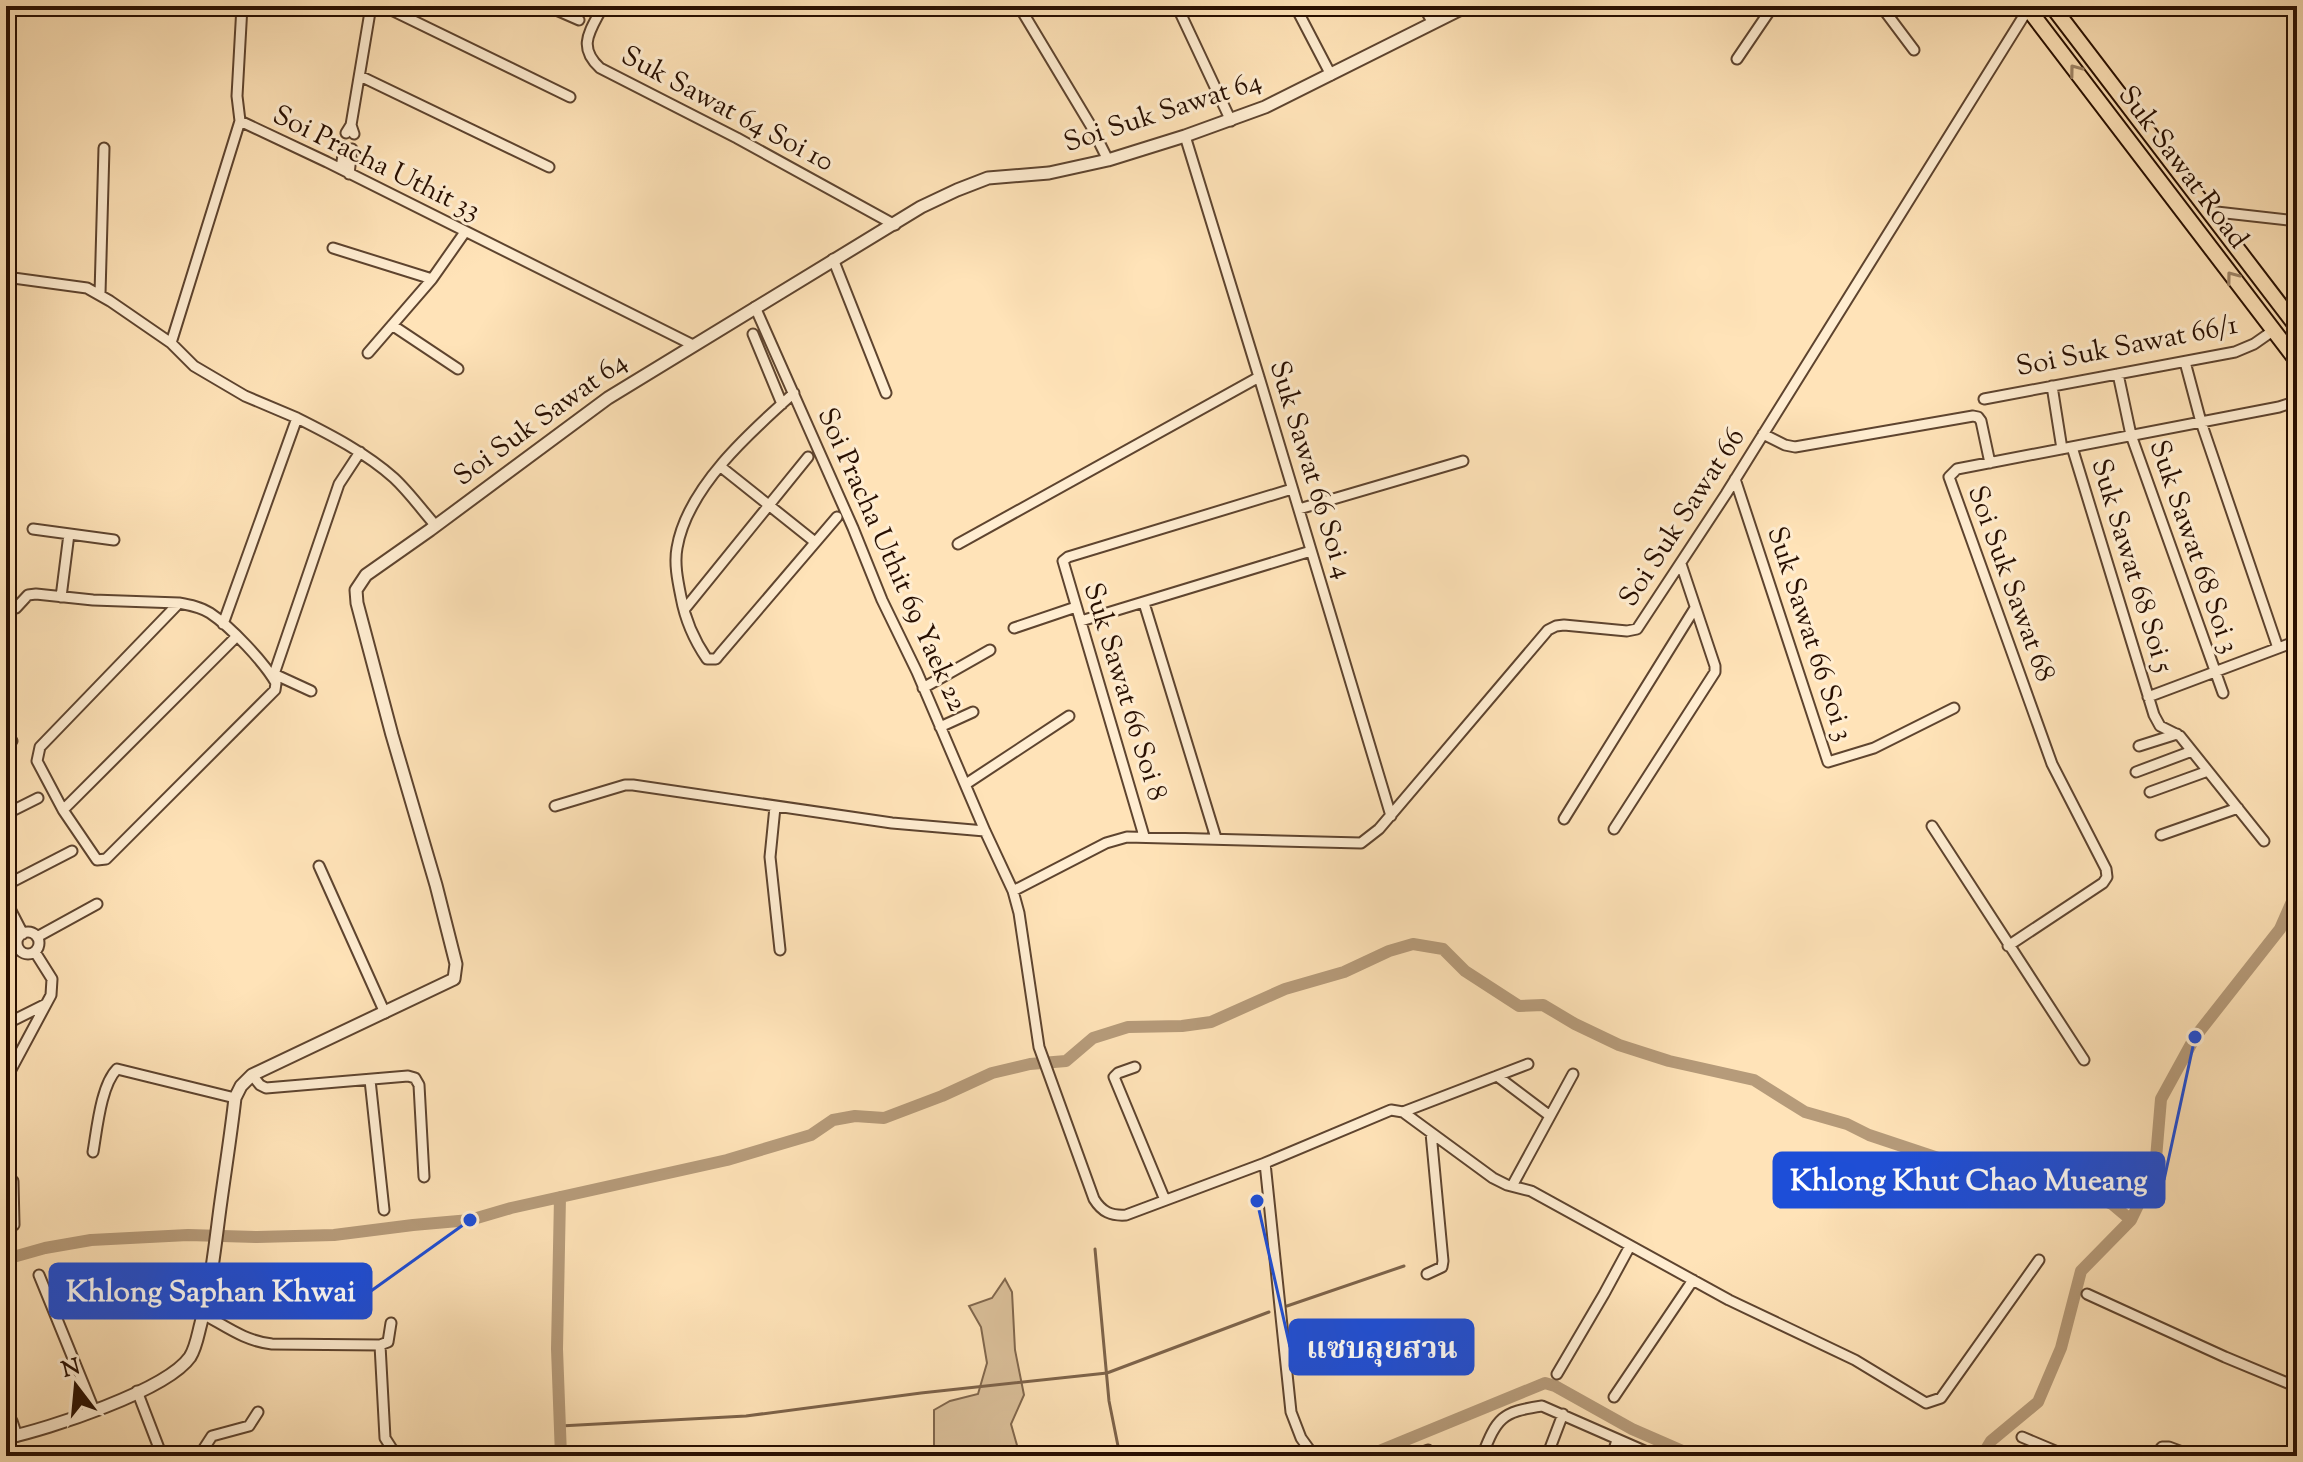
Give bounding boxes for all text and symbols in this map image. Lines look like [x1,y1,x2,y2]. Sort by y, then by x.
street label: Suk Sawat 64 Soi 10 [614,37,840,183]
street label: Soi Suk Sawat 64 [1059,62,1267,164]
one-way arrow [2070,64,2084,79]
street label: Suk Sawat Road [2107,78,2257,258]
street label: Soi Pracha Uthit 33 [265,96,487,232]
one-way arrow [2228,271,2242,285]
street label: Soi Suk Sawat 66/1 [2013,306,2241,388]
street label: Soi Suk Sawat 64 [446,343,636,497]
street label: Suk Sawat 66 Soi 4 [1258,356,1362,584]
street label: Soi Pracha Uthit 69 Yaek 22 [806,402,976,718]
street label: Soi Suk Sawat 66 [1610,421,1756,615]
street label: Suk Sawat 68 Soi 3 [2138,435,2248,659]
street label: Suk Sawat 68 Soi 5 [2079,454,2183,678]
street label: Soi Suk Sawat 68 [1956,480,2064,688]
street label: Suk Sawat 66 Soi 3 [1755,522,1863,746]
street label: Suk Sawat 66 Soi 8 [1072,578,1176,806]
callout: Khlong Khut Chao Mueang [1774,1153,2164,1207]
text: Khlong Khut Chao Mueang [1790,1161,2148,1204]
callout: Khlong Saphan Khwai [50,1264,371,1318]
text: Khlong Saphan Khwai [66,1272,356,1315]
callout: แซบลุยสวน [1290,1320,1473,1374]
text: แซบลุยสวน [1306,1329,1458,1372]
north arrow [36,1346,116,1426]
text: N [58,1352,85,1387]

